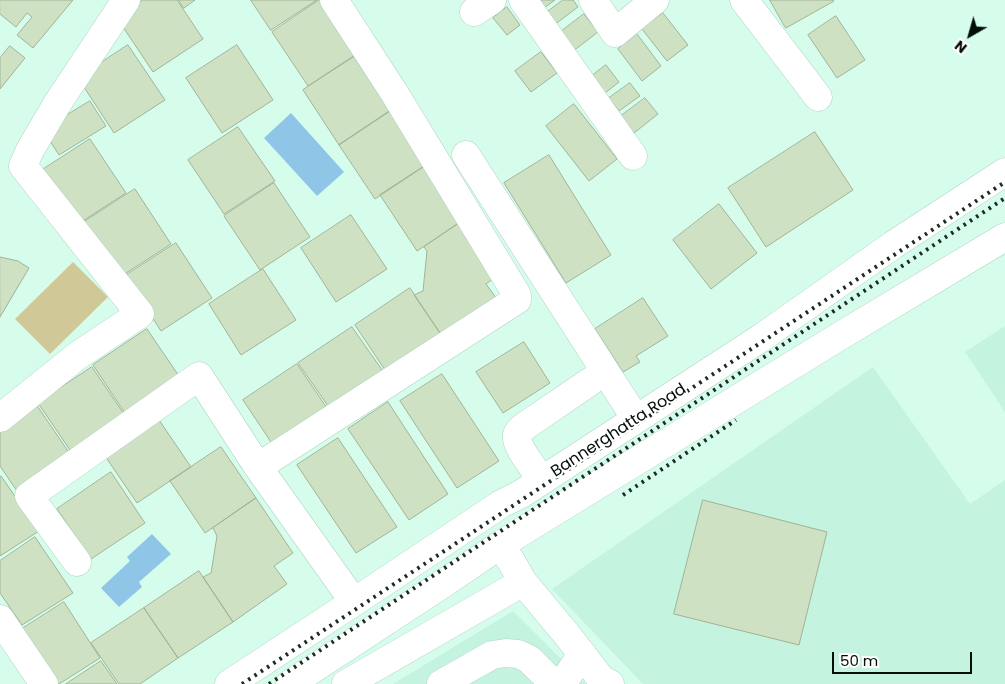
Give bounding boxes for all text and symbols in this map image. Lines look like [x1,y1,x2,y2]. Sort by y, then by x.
north arrow [945,10,995,60]
text: N [950,36,971,58]
street label: Bannerghatta Road [548,380,690,482]
scale bar [835,642,975,674]
text: 50 m [840,650,878,671]

